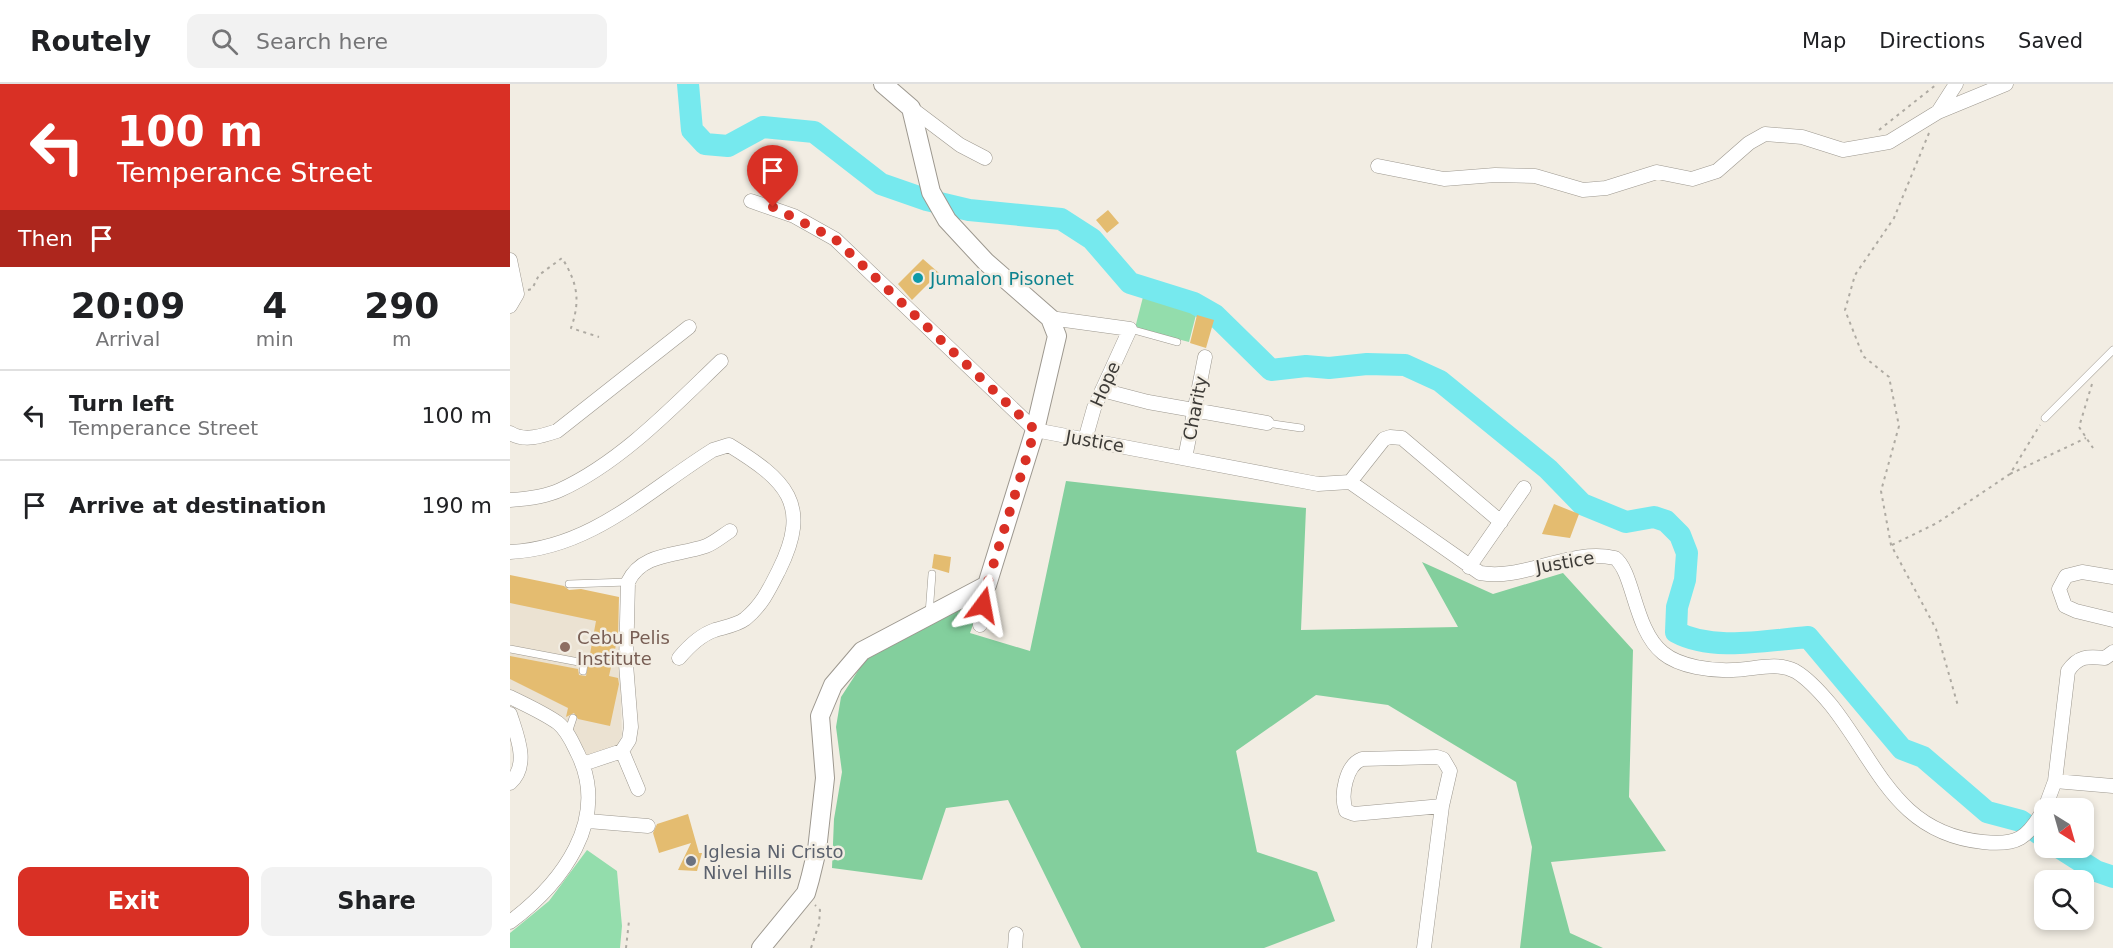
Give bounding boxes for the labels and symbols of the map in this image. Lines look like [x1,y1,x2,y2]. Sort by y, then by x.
pin [747,145,798,207]
place label: Jumalon Pisonet [929,268,1074,289]
marker: Jumalon Pisonet [911,271,925,285]
street label: Hope [1086,358,1124,410]
street label: Charity [1178,374,1212,442]
street label: Justice [1063,425,1126,456]
street label: Justice [1533,547,1596,578]
position arrow [951,573,1015,637]
place label: Cebu Pelis Institute [577,627,670,669]
marker: Cebu Pelis Institute [558,640,572,654]
north arrow [2034,798,2094,858]
place label: Iglesia Ni Cristo Nivel Hills [703,841,844,883]
marker: Iglesia Ni Cristo Nivel Hills [684,854,698,868]

